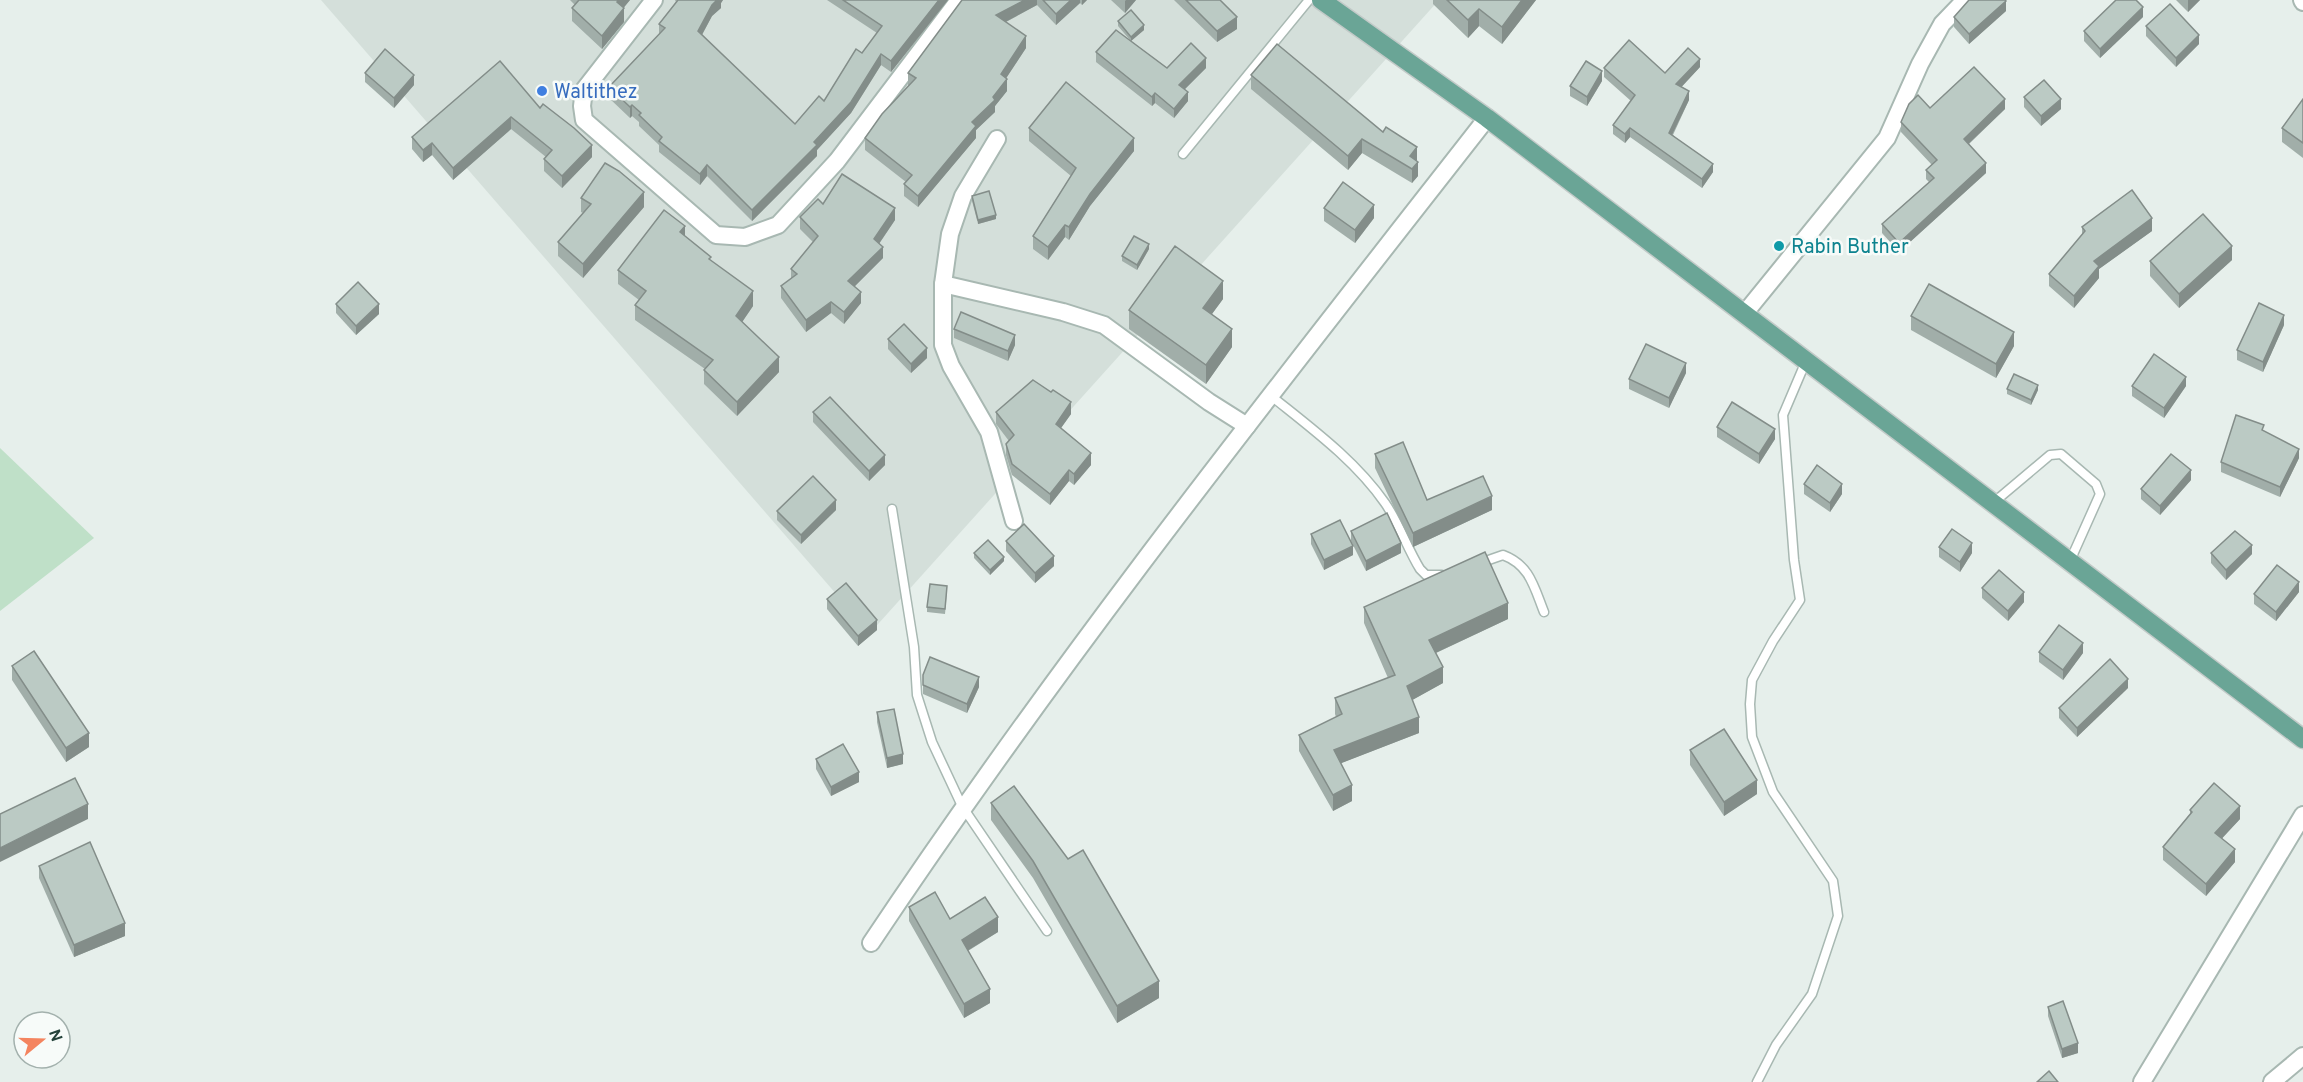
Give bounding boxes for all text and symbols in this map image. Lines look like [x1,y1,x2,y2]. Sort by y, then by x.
place label: Waltithez [554,80,638,106]
marker: Waltithez [535,84,549,98]
place label: Rabin Buther [1791,235,1909,261]
marker: Rabin Buther [1772,239,1786,253]
north arrow [12,1010,72,1070]
text: N [43,1027,66,1044]

